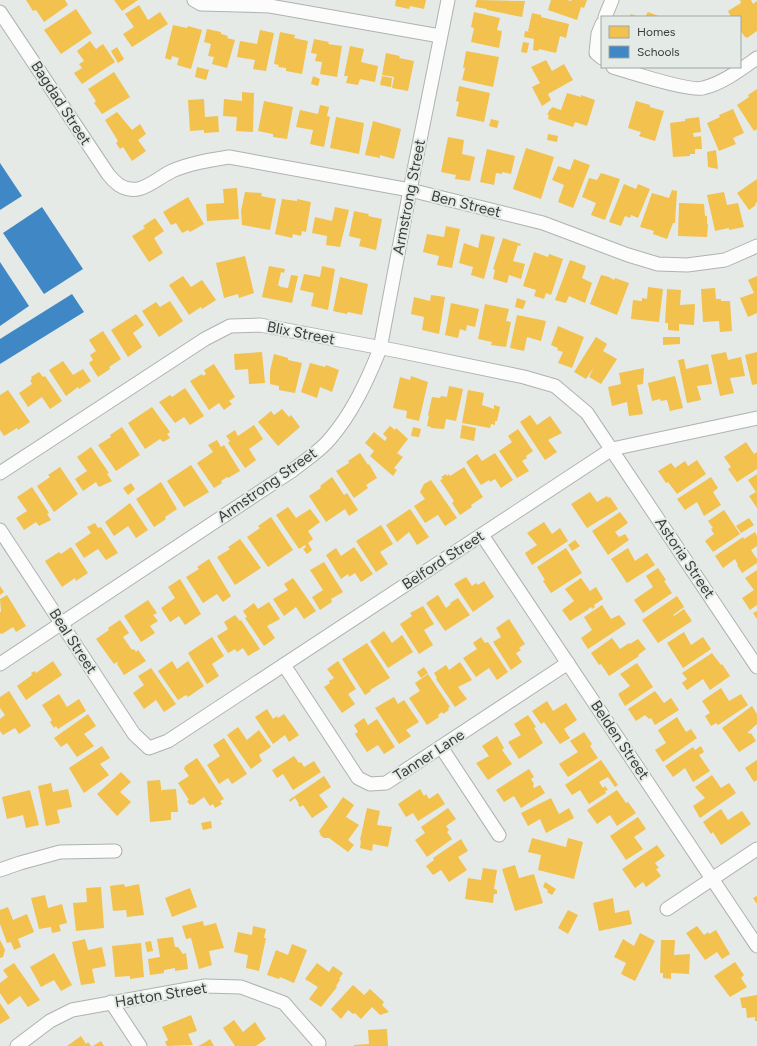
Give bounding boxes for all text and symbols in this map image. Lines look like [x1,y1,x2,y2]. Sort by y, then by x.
legend [601,16,741,68]
text: Homes [637,25,676,39]
text: Schools [637,45,680,59]
street label: Bagdad Street [27,58,95,149]
street label: Armstrong Street [389,137,429,256]
street label: Ben Street [429,187,503,221]
street label: Blix Street [266,318,337,348]
street label: Armstrong Street [214,444,320,526]
street label: Astoria Street [651,514,719,602]
street label: Belford Street [399,527,488,593]
street label: Beal Street [45,605,101,677]
street label: Belden Street [587,697,653,783]
street label: Tanner Lane [390,725,468,785]
street label: Hatton Street [114,979,209,1011]

